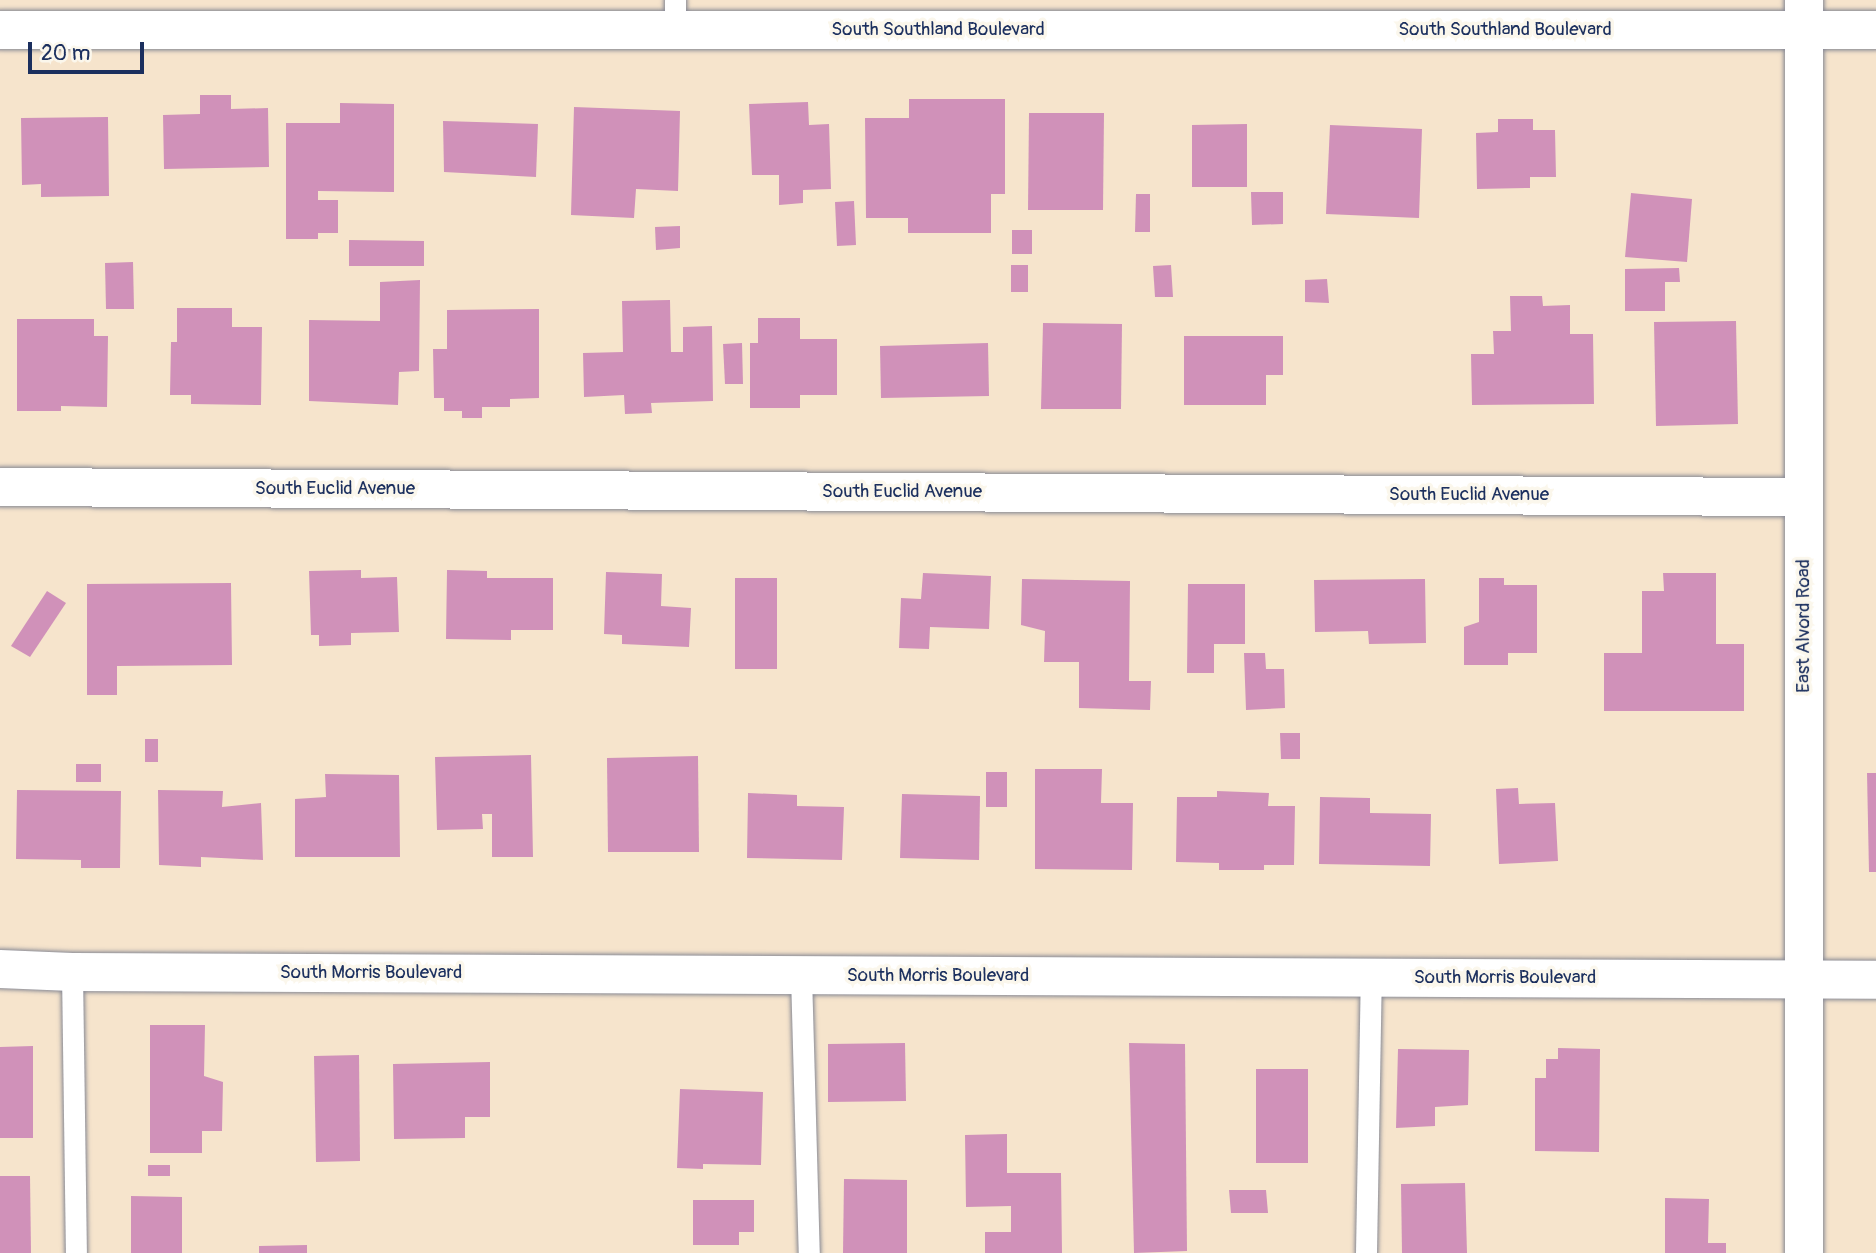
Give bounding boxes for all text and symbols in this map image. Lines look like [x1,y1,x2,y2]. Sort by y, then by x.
street label: South Southland Boulevard [831,19,1045,41]
street label: South Southland Boulevard [1398,19,1612,41]
scale bar [32,28,147,72]
text: 20 m [41,40,90,67]
street label: South Euclid Avenue [255,478,415,500]
street label: South Euclid Avenue [822,481,982,503]
street label: South Euclid Avenue [1389,484,1549,506]
street label: East Alvord Road [1793,559,1815,693]
street label: South Morris Boulevard [280,962,462,984]
street label: South Morris Boulevard [847,965,1029,987]
street label: South Morris Boulevard [1414,967,1596,989]

